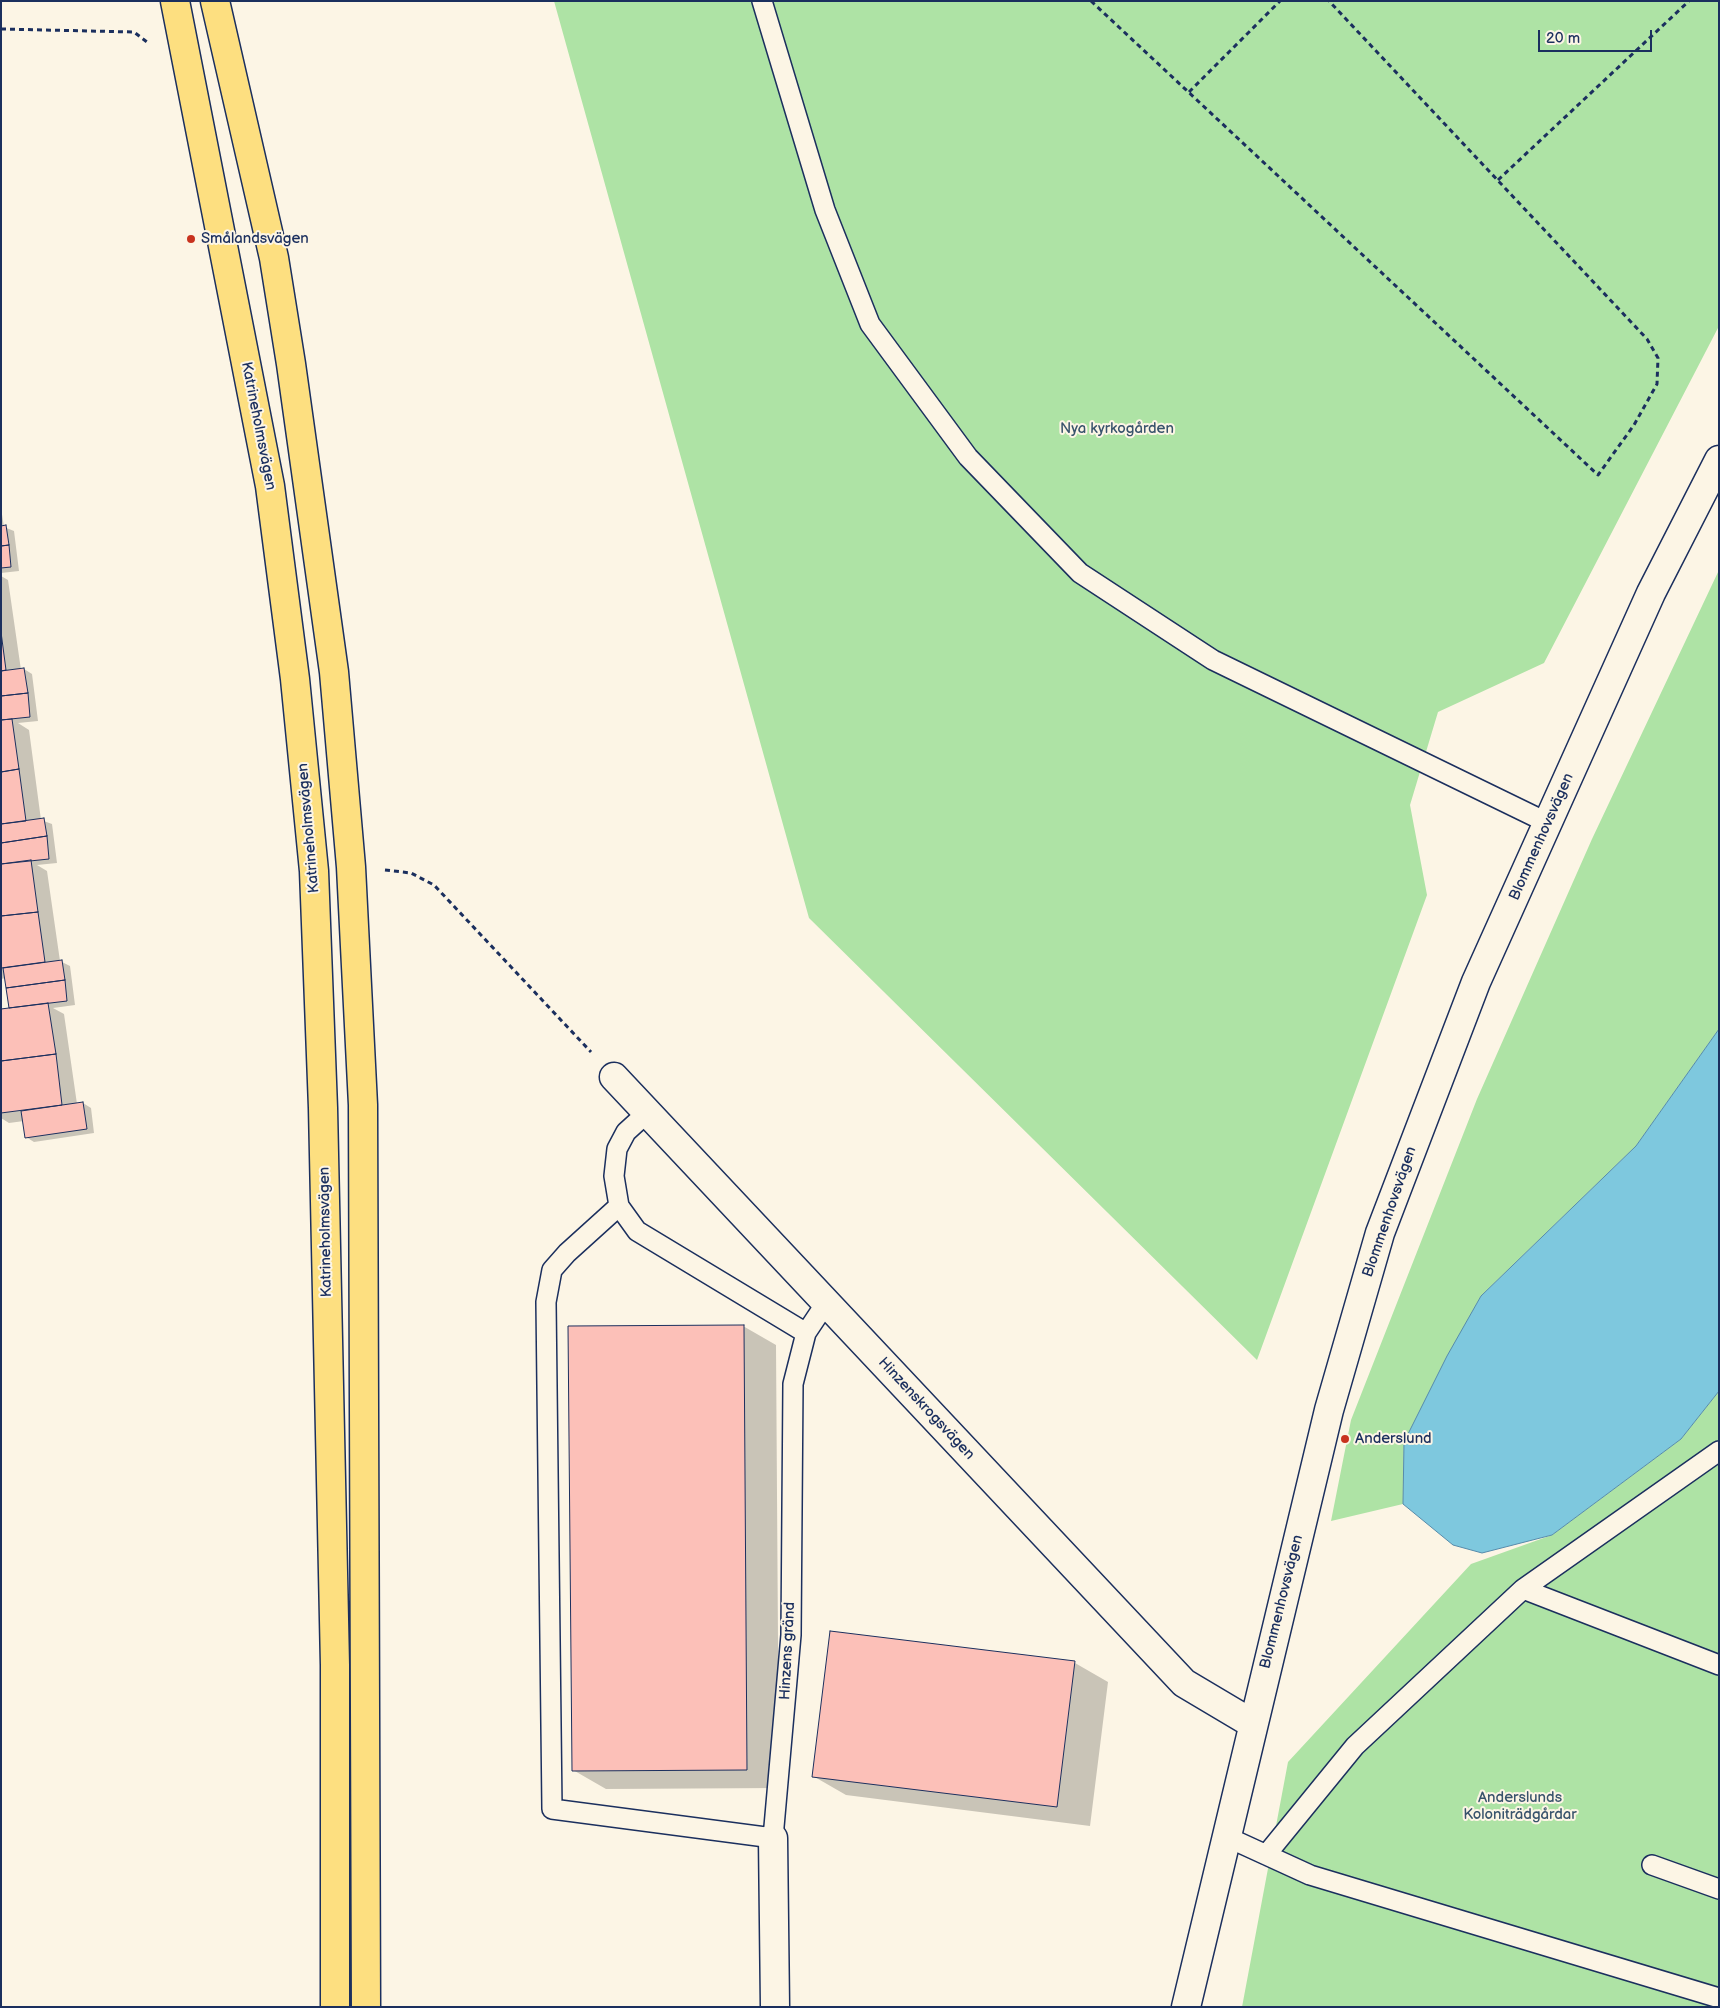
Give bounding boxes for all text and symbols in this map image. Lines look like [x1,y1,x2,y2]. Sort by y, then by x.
scale bar [1540,20,1654,52]
text: 20 m [1546,29,1580,48]
place label: Smålandsvägen [201,230,309,248]
marker: Smålandsvägen [185,233,197,245]
street label: Katrineholmsvägen [237,360,279,492]
park label: Nya kyrkogården [1060,420,1174,438]
street label: Katrineholmsvägen [294,762,324,894]
street label: Blommenhovsvägen [1506,771,1578,903]
street label: Blommenhovsvägen [1359,1144,1421,1280]
street label: Katrineholmsvägen [316,1167,336,1297]
street label: Hinzenskrogsvägen [874,1354,978,1464]
place label: Anderslund [1355,1430,1432,1448]
marker: Anderslund [1339,1433,1351,1445]
street label: Blommenhovsvägen [1257,1533,1307,1671]
street label: Hinzens gränd [776,1602,800,1700]
park label: Anderslunds Koloniträdgårdar [1463,1789,1577,1824]

